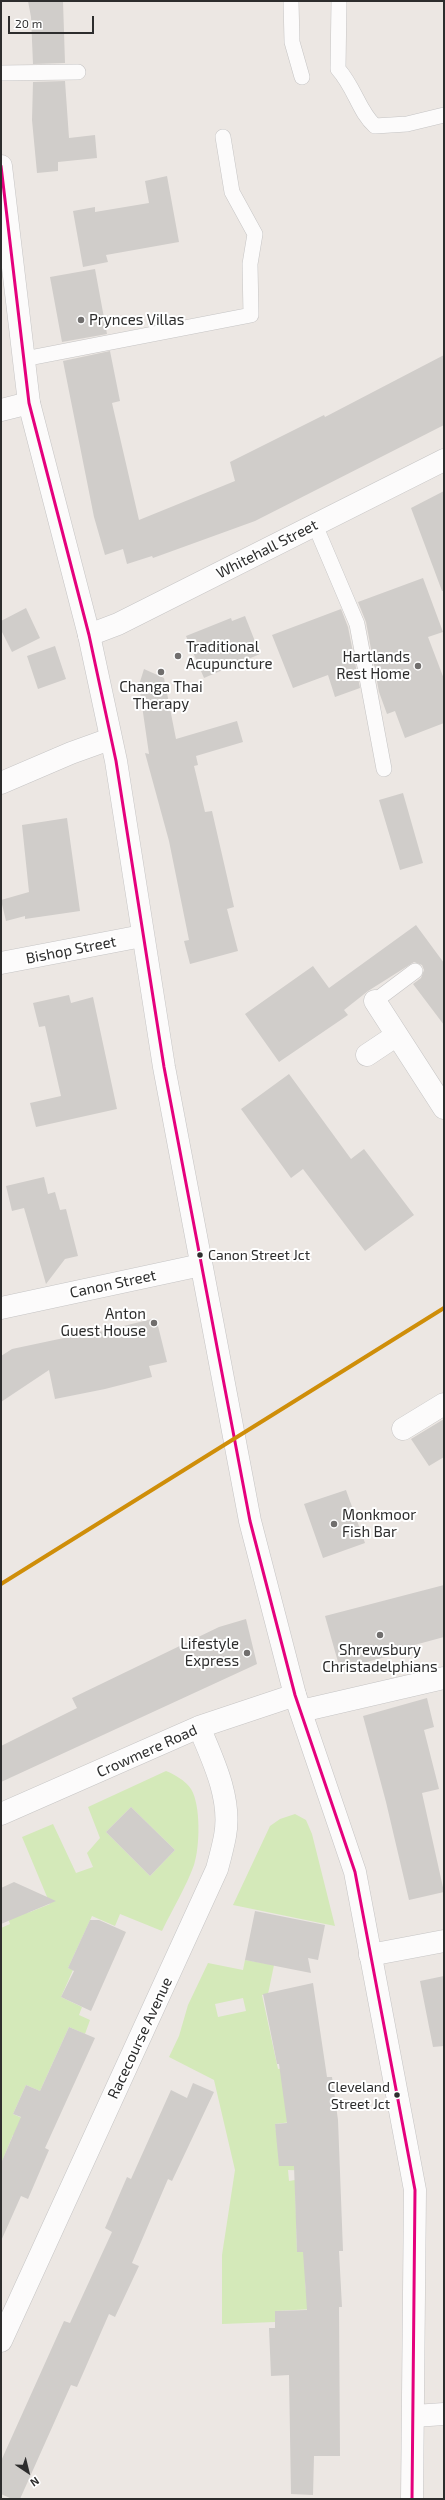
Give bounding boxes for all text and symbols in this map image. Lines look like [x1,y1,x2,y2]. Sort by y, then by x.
scale bar [10,8,96,34]
text: 20 m [15,16,42,30]
place label: Prynces Villas [89,311,184,329]
marker: Prynces Villas [76,315,86,325]
street label: Whitehall Street [213,516,321,582]
place label: Traditional Acupuncture [186,638,273,673]
place label: Hartlands Rest Home [336,648,410,683]
marker: Traditional Acupuncture [173,651,183,661]
marker: Hartlands Rest Home [413,661,423,671]
marker: Changa Thai Therapy [156,667,166,677]
place label: Changa Thai Therapy [119,678,203,713]
street label: Bishop Street [24,932,118,968]
place label: Canon Street Jct [208,1247,310,1263]
marker: Canon Street Jct [195,1250,205,1260]
street label: Canon Street [68,1266,158,1302]
place label: Anton Guest House [61,1305,146,1340]
marker: Anton Guest House [149,1318,159,1328]
place label: Monkmoor Fish Bar [342,1506,416,1541]
marker: Monkmoor Fish Bar [329,1519,339,1529]
marker: Shrewsbury Christadelphians [375,1630,385,1640]
place label: Lifestyle Express [180,1635,239,1670]
place label: Shrewsbury Christadelphians [322,1641,438,1676]
marker: Lifestyle Express [242,1648,252,1658]
street label: Crowmere Road [94,1721,200,1781]
street label: Racecourse Avenue [104,1974,176,2102]
place label: Cleveland Street Jct [328,2079,390,2112]
marker: Cleveland Street Jct [392,2090,402,2100]
north arrow [8,2452,48,2492]
text: N [28,2475,42,2490]

